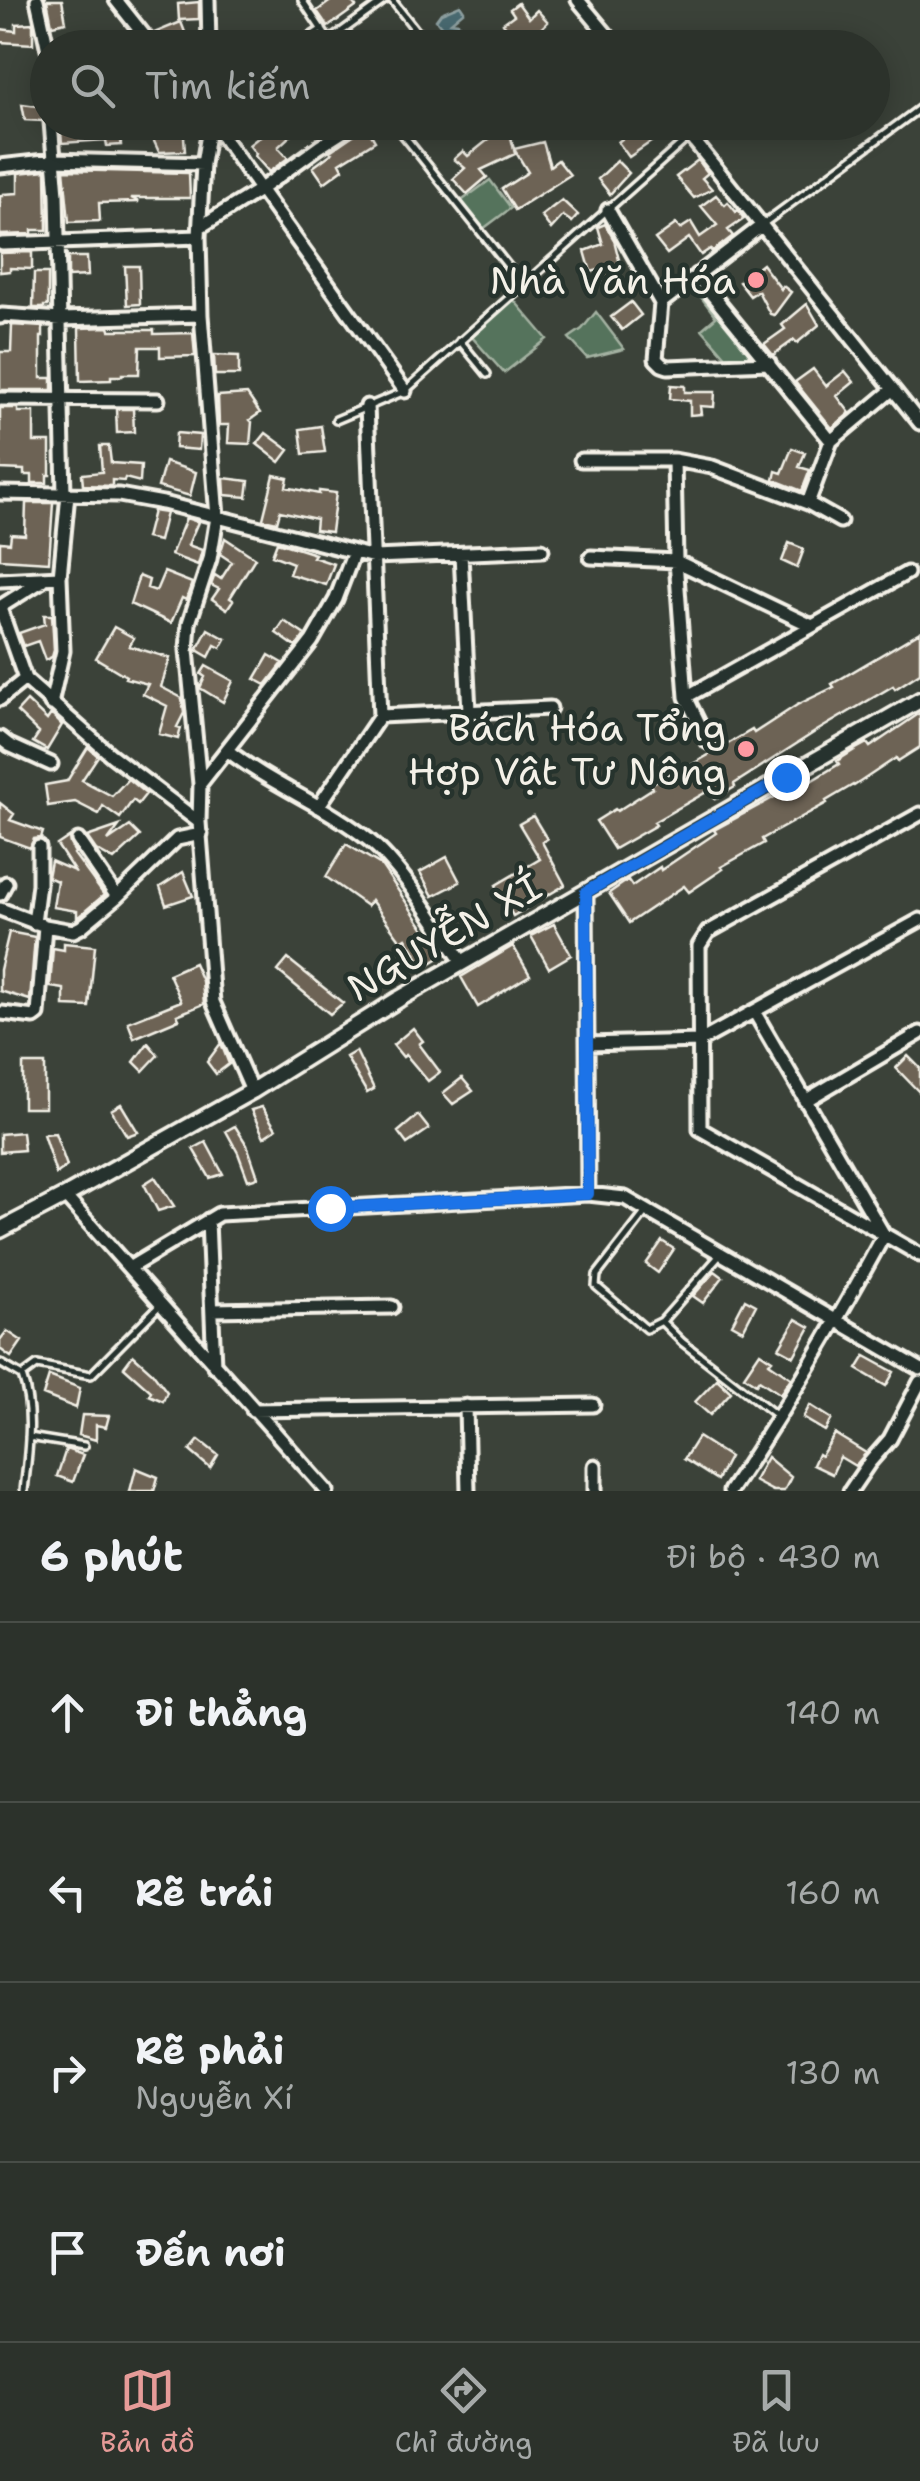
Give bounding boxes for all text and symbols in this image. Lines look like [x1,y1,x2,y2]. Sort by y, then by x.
search box [30,30,890,140]
icon: search [65,58,120,113]
text: Tìm kiếm [145,60,310,111]
place label: Nhà Văn Hóa [489,255,736,306]
marker: Nhà Văn Hóa [745,269,767,291]
place label: Bách Hóa Tổng Hợp Vật Tư Nông [408,702,726,797]
marker: Bách Hóa Tổng Hợp Vật Tư Nông [735,738,757,760]
route end [764,755,810,801]
street label: NGUYỄN XÍ [336,858,551,1013]
route start [308,1186,354,1232]
text: 6 phút [40,1528,183,1584]
text: Đi bộ · 430 m [666,1535,880,1578]
icon: ahead [40,1685,95,1740]
text: Đi thẳng [135,1687,307,1738]
text: 140 m [785,1691,880,1734]
icon: left [40,1865,95,1920]
text: Rẽ trái [135,1867,273,1918]
text: 160 m [785,1871,880,1914]
text: Rẽ phải [135,2025,284,2076]
icon: right [40,2045,95,2100]
text: 130 m [785,2051,880,2094]
text: Nguyễn Xí [135,2076,293,2119]
icon: arrive [40,2225,95,2280]
text: Đến nơi [135,2227,286,2278]
tab: Bản đồ [100,2363,195,2461]
tab: Chỉ đường [395,2363,532,2461]
tab: Đã lưu [732,2363,820,2461]

